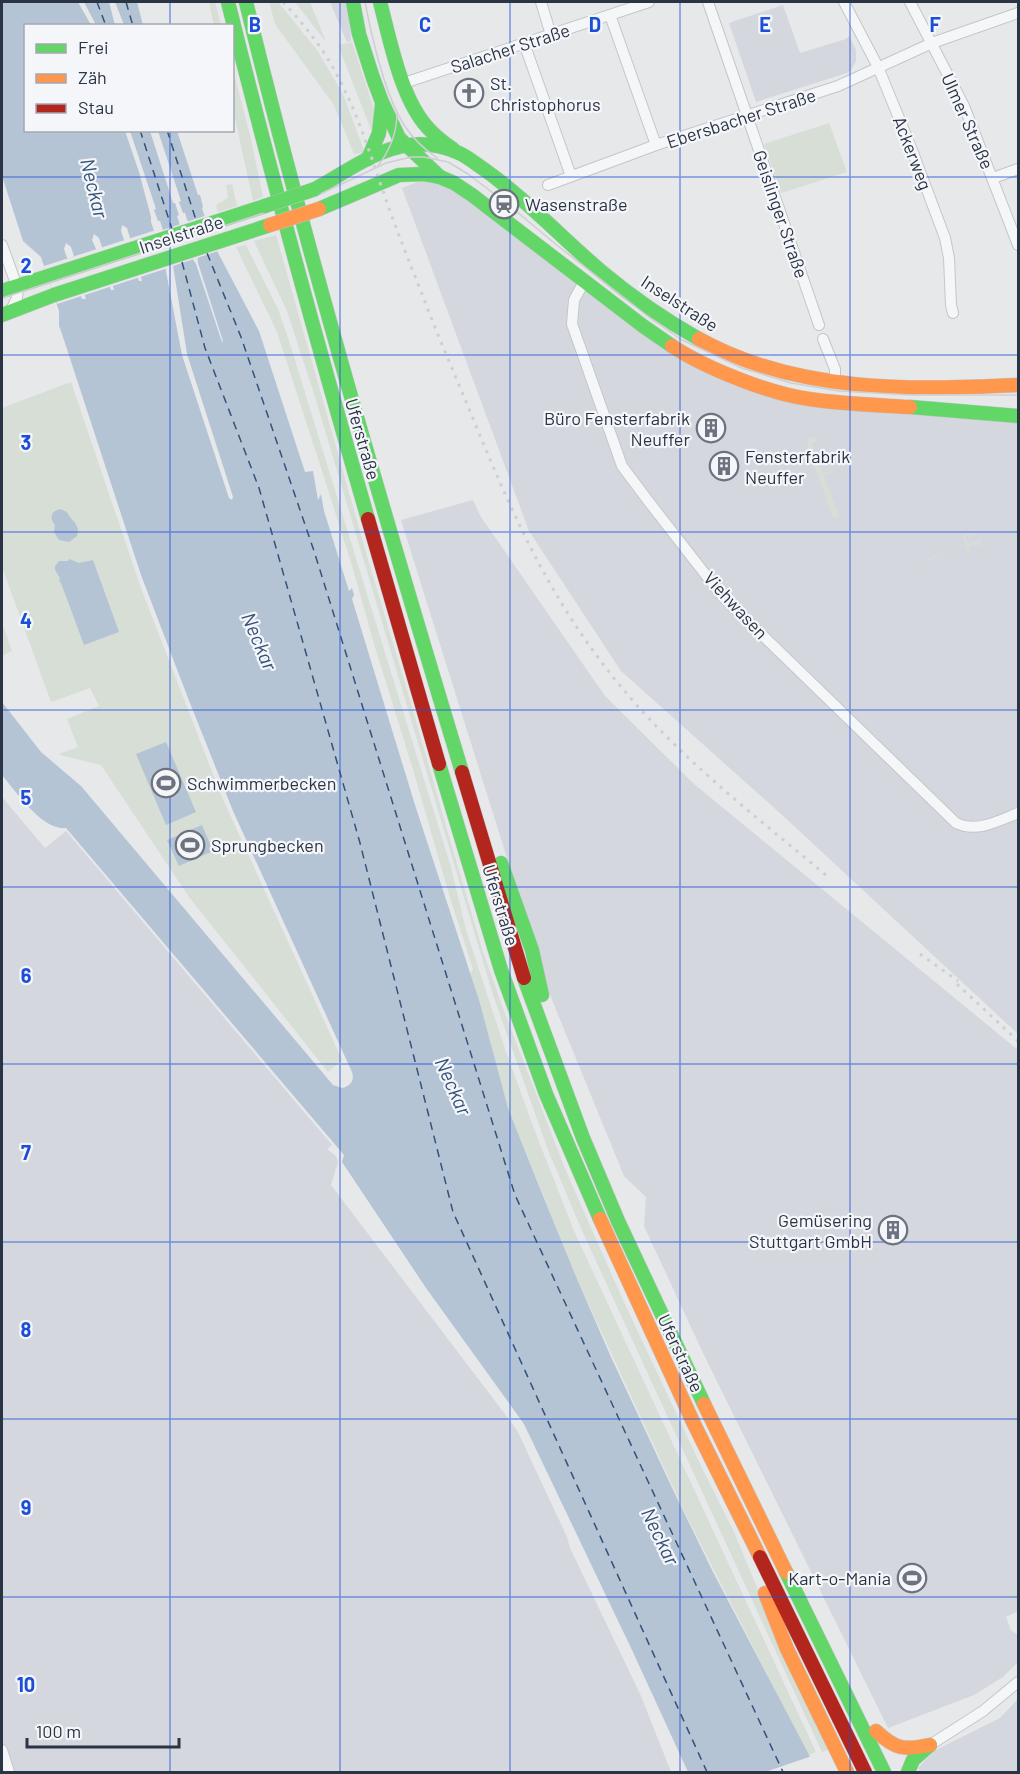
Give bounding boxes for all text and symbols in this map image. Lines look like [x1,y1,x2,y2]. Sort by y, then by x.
text: B [249,12,261,36]
text: C [419,12,431,36]
text: D [589,12,601,36]
text: E [759,12,771,36]
text: F [929,12,941,36]
street label: Salacher Straße [448,18,572,78]
legend [24,24,234,132]
text: Frei [78,36,109,58]
text: Zäh [78,66,107,88]
street label: Ulmer Straße [937,70,999,172]
place label: St. Christophorus [490,72,601,115]
church icon: St. Christophorus [453,77,485,109]
street label: Ebersbacher Straße [664,84,818,152]
text: Stau [78,96,114,118]
street label: Ackerweg [889,113,937,193]
street label: Geislinger Straße [749,147,813,281]
water label: Neckar [76,156,114,221]
station icon: Wasenstraße [488,188,520,220]
place label: Wasenstraße [525,193,628,215]
street label: Inselstraße [136,210,226,258]
text: 2 [20,253,32,277]
street label: Inselstraße [637,270,723,336]
street label: Uferstraße [341,396,385,482]
place label: Büro Fensterfabrik Neuffer [544,407,690,450]
building icon: Büro Fensterfabrik Neuffer [695,412,727,444]
text: 3 [21,430,31,454]
place label: Fensterfabrik Neuffer [745,445,850,488]
building icon: Fensterfabrik Neuffer [708,450,740,482]
street label: Viehwasen [699,567,773,643]
text: 4 [20,608,32,632]
water label: Neckar [237,608,283,674]
sports icon: Schwimmerbecken [150,767,182,799]
place label: Schwimmerbecken [187,772,336,794]
text: 5 [21,785,32,809]
sports icon: Sprungbecken [174,829,206,861]
place label: Sprungbecken [211,834,324,856]
street label: Uferstraße [478,862,524,948]
text: 6 [21,963,32,987]
water label: Neckar [431,1053,478,1119]
text: 7 [21,1140,31,1164]
place label: Gemüsering Stuttgart GmbH [749,1209,872,1252]
building icon: Gemüsering Stuttgart GmbH [877,1214,909,1246]
street label: Uferstraße [653,1310,709,1396]
text: 8 [21,1317,32,1341]
text: 9 [21,1495,31,1519]
water label: Neckar [637,1503,685,1569]
sports icon: Kart-o-Mania [896,1562,928,1594]
place label: Kart-o-Mania [788,1567,891,1589]
text: 10 [17,1672,35,1696]
scale bar [27,1711,178,1749]
text: 100 m [36,1720,81,1742]

